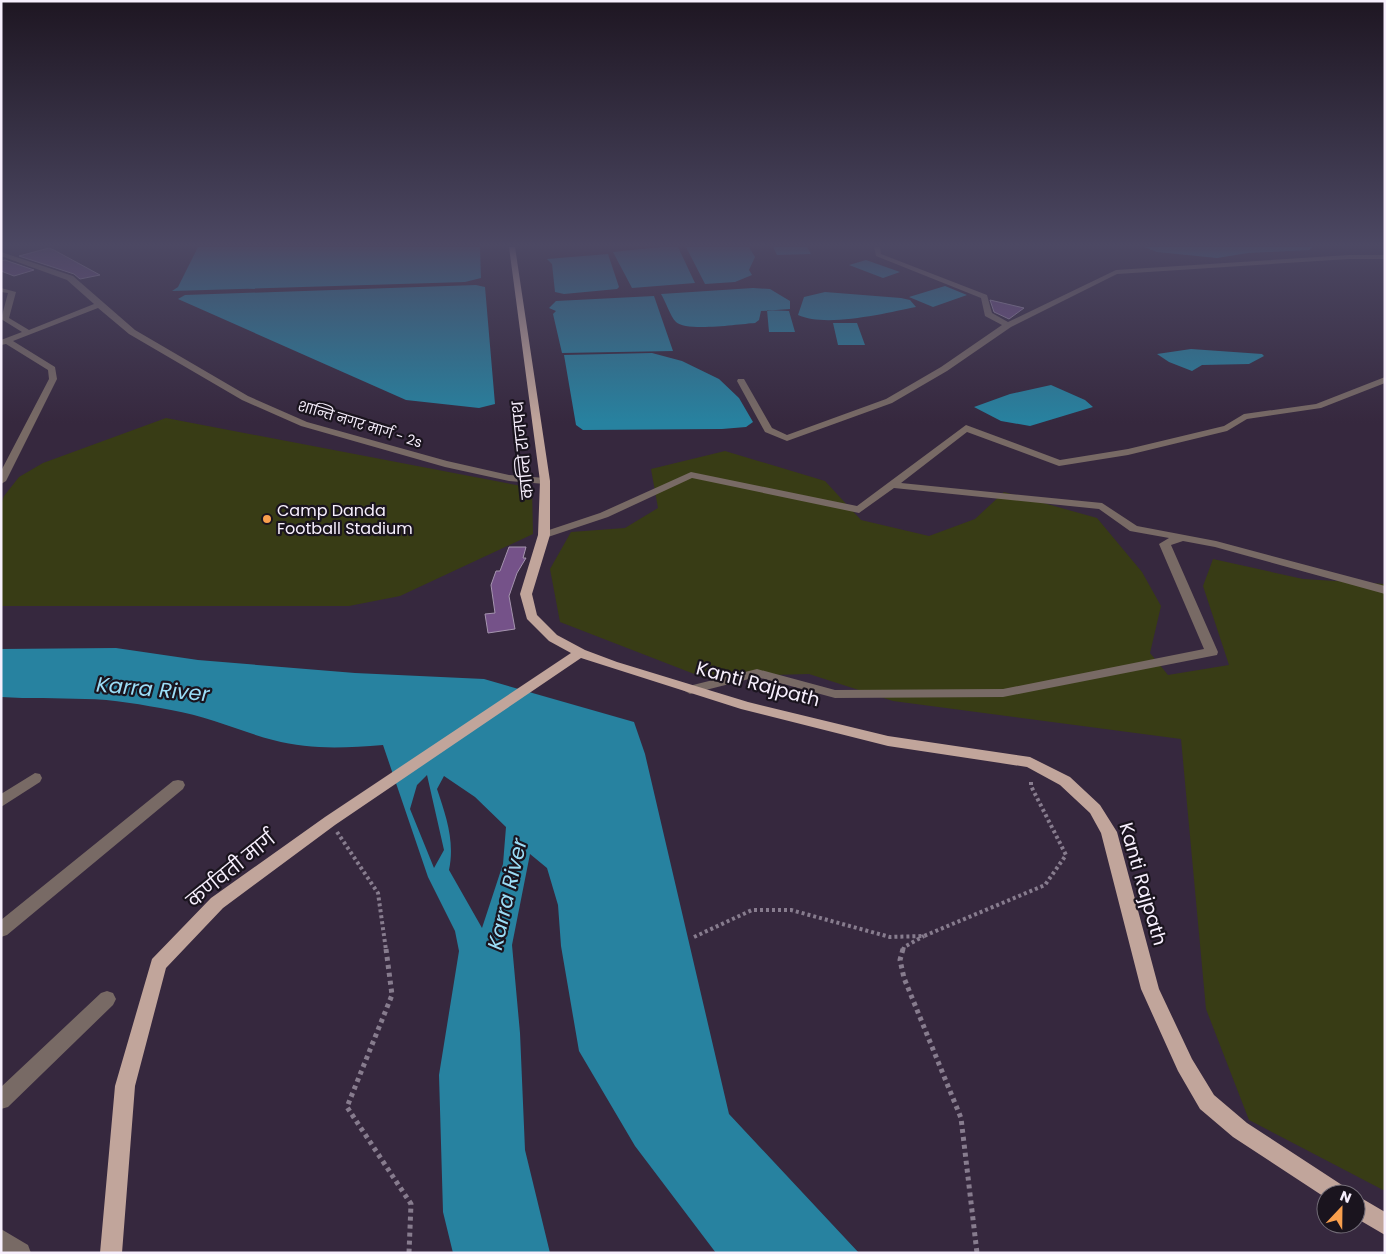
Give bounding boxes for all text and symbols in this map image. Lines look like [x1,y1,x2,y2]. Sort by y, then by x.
street label: शान्ति नगर मार्ग - 2s [295,396,425,452]
street label: कान्ति राजपथ [506,399,540,501]
place label: Camp Danda Football Stadium [277,499,413,540]
marker: Camp Danda Football Stadium [261,513,273,525]
street label: Kanti Rajpath [693,655,823,713]
water label: Karra River [95,670,212,708]
street label: Kanti Rajpath [1113,819,1173,949]
street label: कर्णवती मार्ग [180,824,283,915]
water label: Karra River [480,834,534,953]
north arrow [1316,1184,1366,1234]
text: N [1337,1186,1354,1208]

